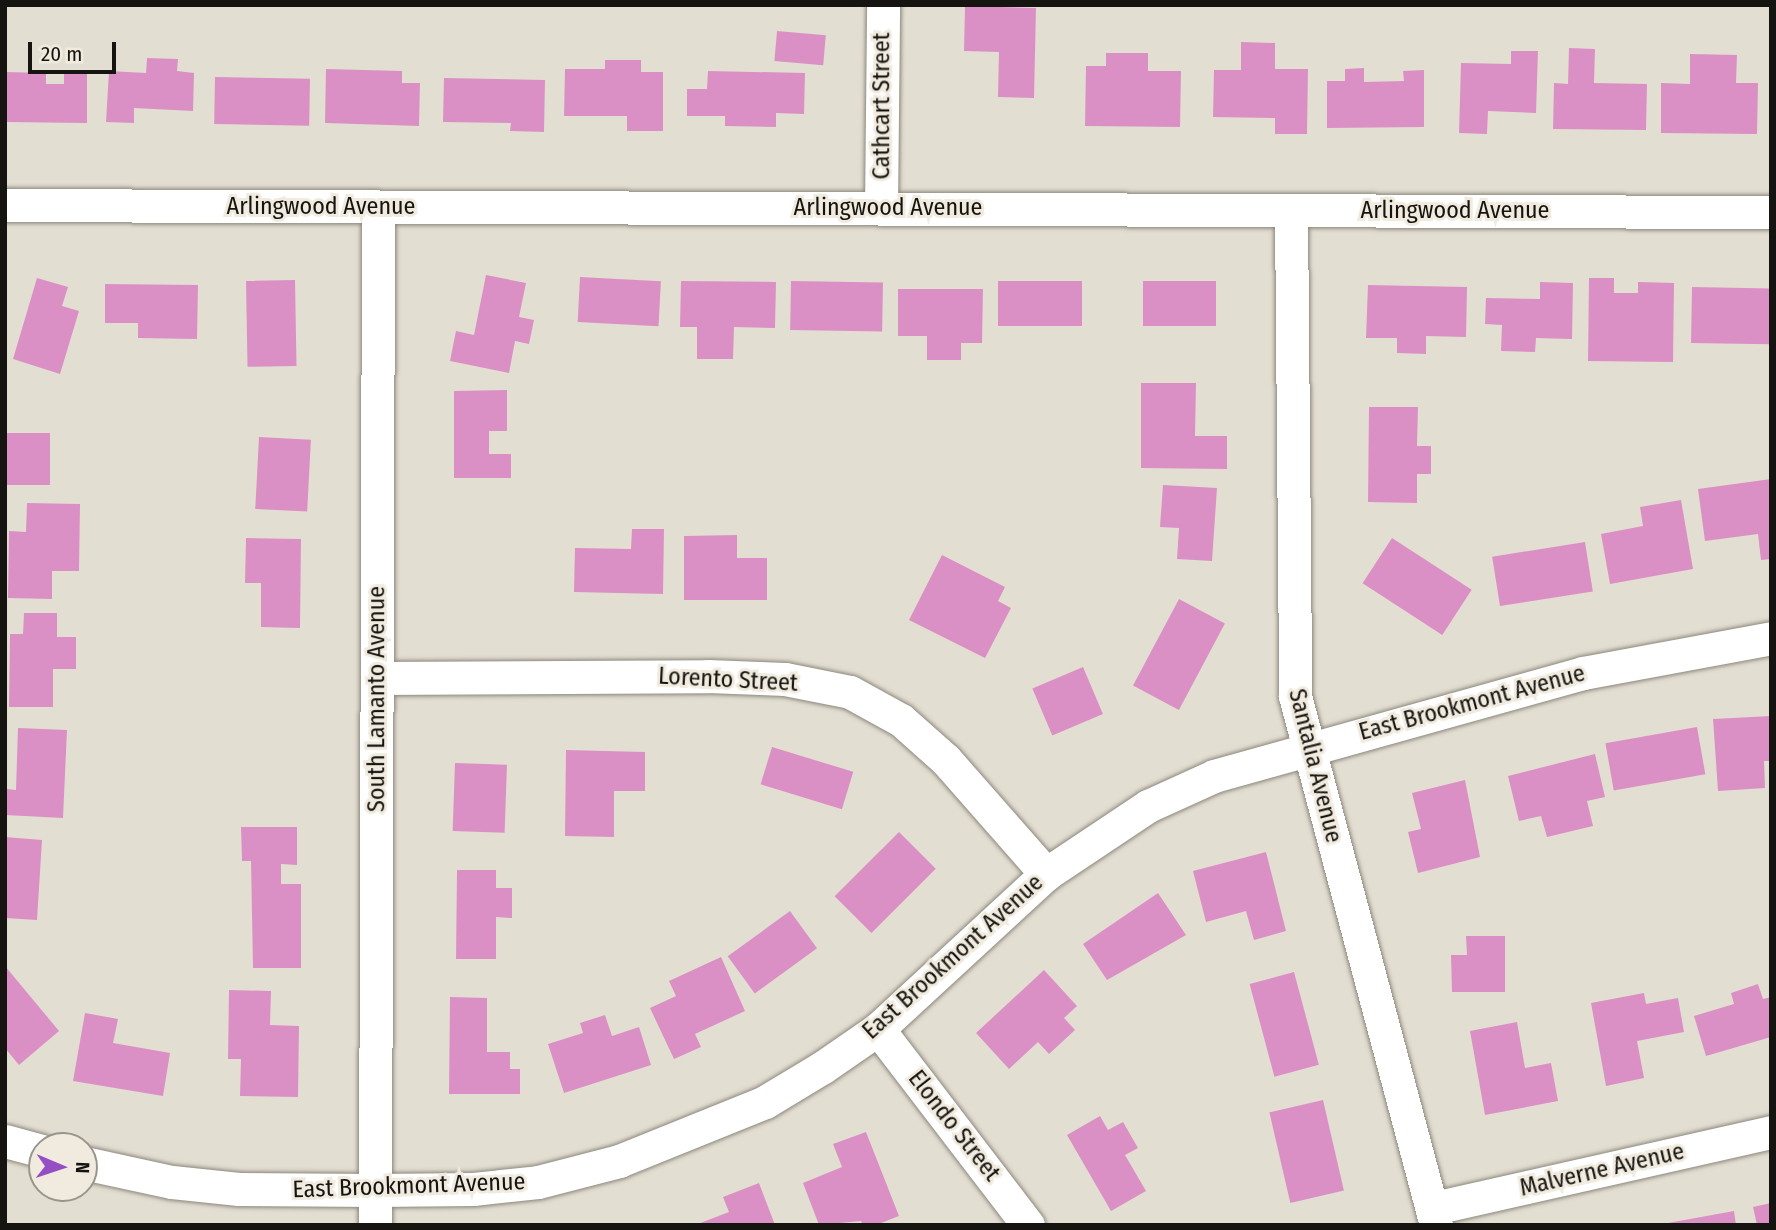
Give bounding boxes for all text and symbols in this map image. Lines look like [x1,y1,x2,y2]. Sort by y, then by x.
scale bar [32,28,119,72]
street label: Cathcart Street [868,33,896,179]
text: 20 m [41,41,82,67]
street label: Arlingwood Avenue [227,193,415,221]
street label: Arlingwood Avenue [794,194,982,222]
street label: Arlingwood Avenue [1361,197,1549,225]
street label: South Lamanto Avenue [363,586,391,812]
street label: East Brookmont Avenue [1356,659,1588,747]
street label: Lorento Street [657,662,799,698]
street label: Santalia Avenue [1282,686,1348,846]
street label: East Brookmont Avenue [857,868,1049,1046]
street label: Elondo Street [902,1065,1006,1187]
north arrow [28,1132,98,1202]
street label: Malverne Avenue [1517,1137,1687,1203]
text: N [71,1162,94,1174]
street label: East Brookmont Avenue [292,1168,526,1204]

